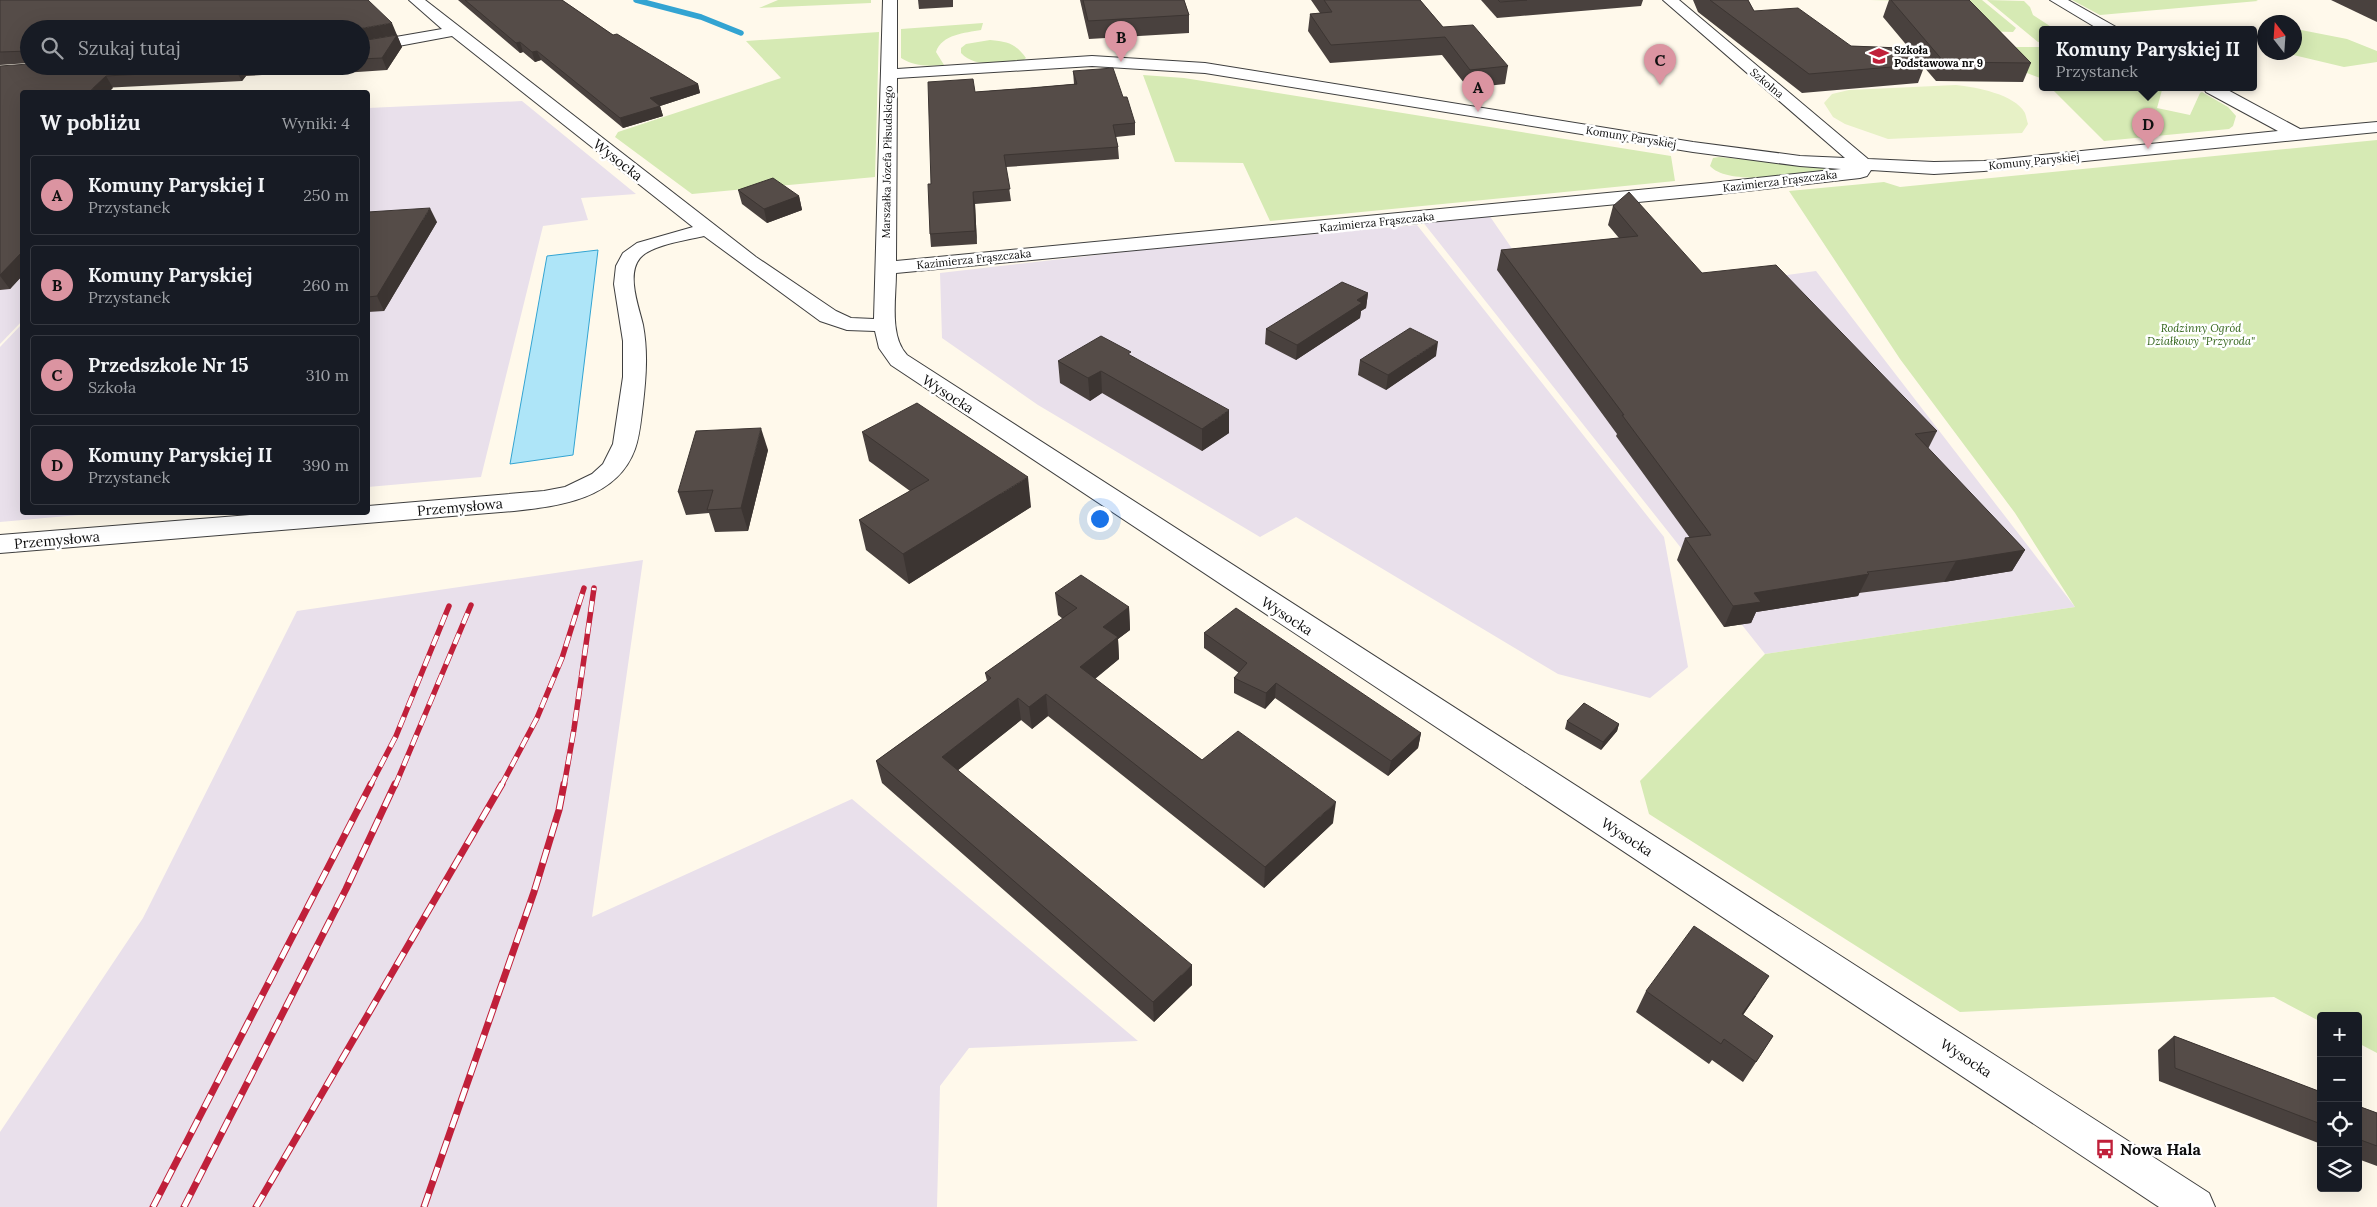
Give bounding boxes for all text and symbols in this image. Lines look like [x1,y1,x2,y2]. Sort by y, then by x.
north arrow [2257,15,2302,60]
search box [20,20,370,75]
pin: B [1105,21,1137,62]
popup [2039,26,2257,91]
icon: search [38,34,66,62]
text: Szukaj tutaj [78,36,181,60]
text: Komuny Paryskiej II [2056,37,2240,61]
place label: Szkoła Podstawowa nr 9 [1894,43,1983,70]
pin: C [1644,44,1676,85]
school or university icon: Szkoła Podstawowa nr 9 [1868,45,1890,67]
text: Przystanek [2056,61,2138,81]
street label: Szkolna [1747,65,1787,101]
pin: A [1462,71,1494,112]
street label: Marszałka Józefa Piłsudskiego [879,85,895,239]
pin: D [2132,108,2164,149]
text: W pobliżu [40,109,140,136]
text: Wyniki: 4 [282,113,350,133]
street label: Komuny Paryskiej [1585,123,1677,151]
street label: Wysocka [590,135,646,185]
street label: Komuny Paryskiej [1988,149,2080,173]
street label: Kazimierza Frąszczaka [1722,167,1838,195]
text: Komuny Paryskiej I [88,173,265,197]
text: A [52,185,62,205]
text: 250 m [303,185,349,205]
text: Przystanek [88,197,170,217]
street label: Kazimierza Frąszczaka [1319,209,1435,235]
street label: Kazimierza Frąszczaka [916,246,1032,272]
text: Komuny Paryskiej [88,263,253,287]
text: B [52,275,62,295]
text: 260 m [303,275,349,295]
text: Przystanek [88,287,170,307]
park label: Rodzinny Ogród Działkowy "Przyroda" [2147,321,2255,348]
text: Przedszkole Nr 15 [88,353,248,377]
text: C [51,365,63,385]
text: 310 m [306,365,349,385]
street label: Wysocka [919,371,977,417]
text: Szkoła [88,377,136,397]
text: Komuny Paryskiej II [88,443,272,467]
text: D [51,455,63,475]
text: 390 m [302,455,349,475]
text: Przystanek [88,467,170,487]
street label: Przemysłowa [416,494,504,520]
your location [1087,506,1113,532]
street label: Przemysłowa [13,527,101,553]
street label: Wysocka [1258,593,1316,639]
street label: Wysocka [1598,814,1656,860]
map controls [2317,1012,2362,1192]
button: + [2317,1012,2362,1057]
street label: Wysocka [1937,1035,1995,1081]
button: − [2317,1057,2362,1102]
button: locate [2317,1102,2362,1147]
bus stop icon: Nowa Hala [2094,1138,2116,1160]
place label: Nowa Hala [2120,1139,2201,1159]
button: layers [2317,1147,2362,1192]

